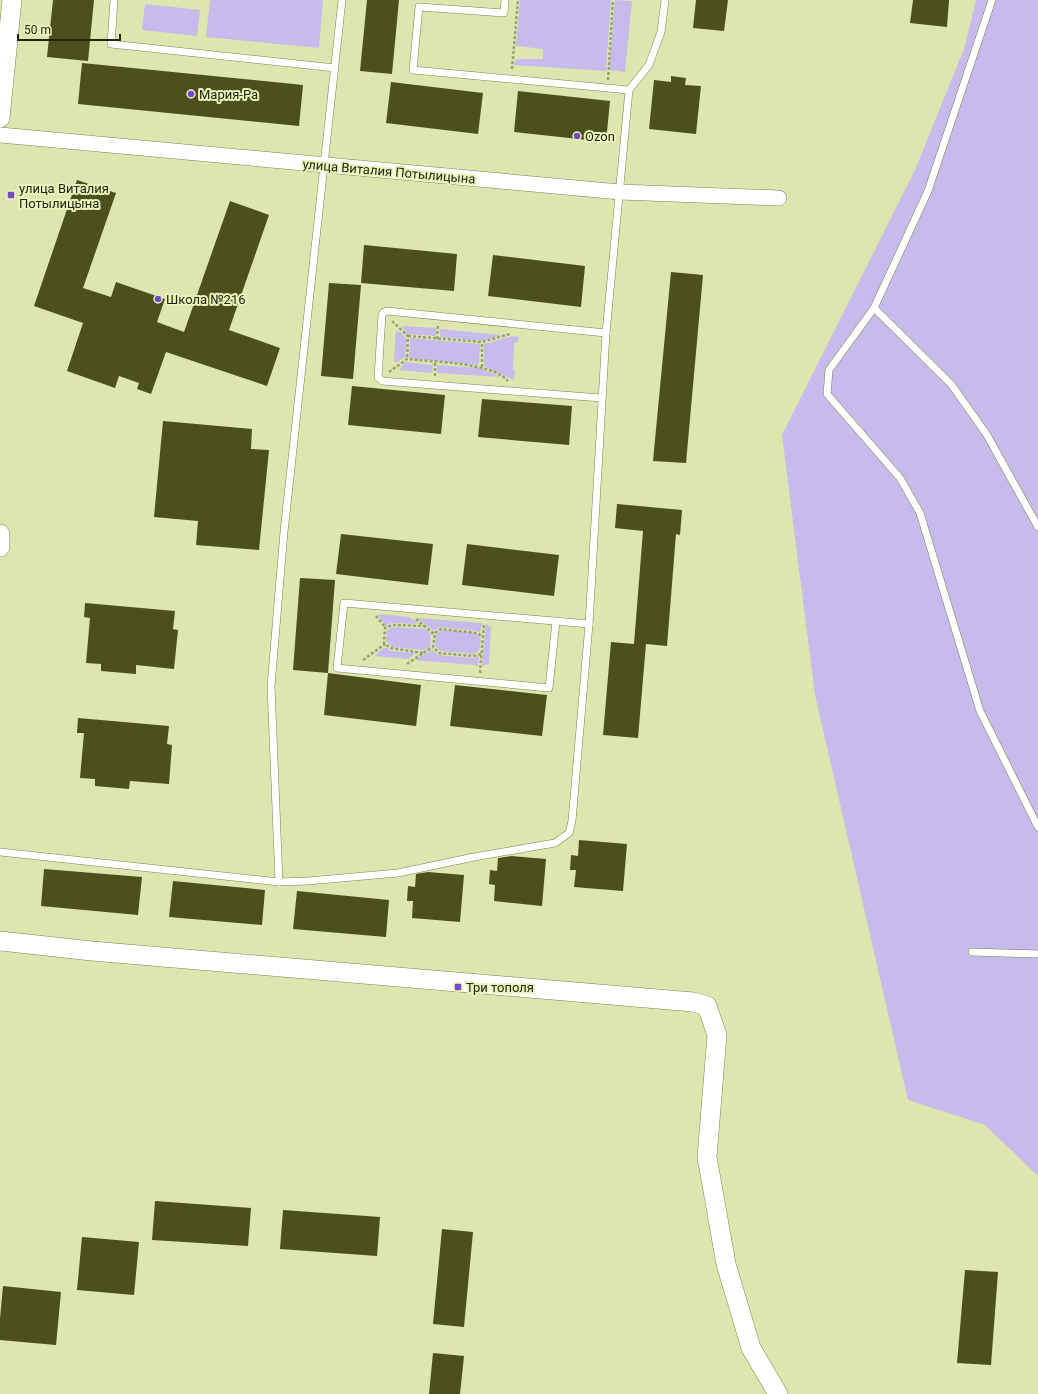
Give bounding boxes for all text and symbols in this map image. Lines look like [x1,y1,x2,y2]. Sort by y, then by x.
scale bar [18,16,120,42]
text: 50 m [24,23,51,37]
place label: Мария-Ра [199,87,258,102]
marker: Мария-Ра [186,89,196,99]
place label: Ozon [585,129,615,144]
marker: Ozon [572,131,582,141]
street label: улица Виталия Потылицына [302,156,476,187]
place label: улица Виталия Потылицына [19,181,109,211]
marker: улица Виталия Потылицына [6,190,16,200]
place label: Школа №216 [166,292,246,307]
marker: Школа №216 [153,294,163,304]
place label: Три тополя [466,980,534,995]
marker: Три тополя [453,982,463,992]

